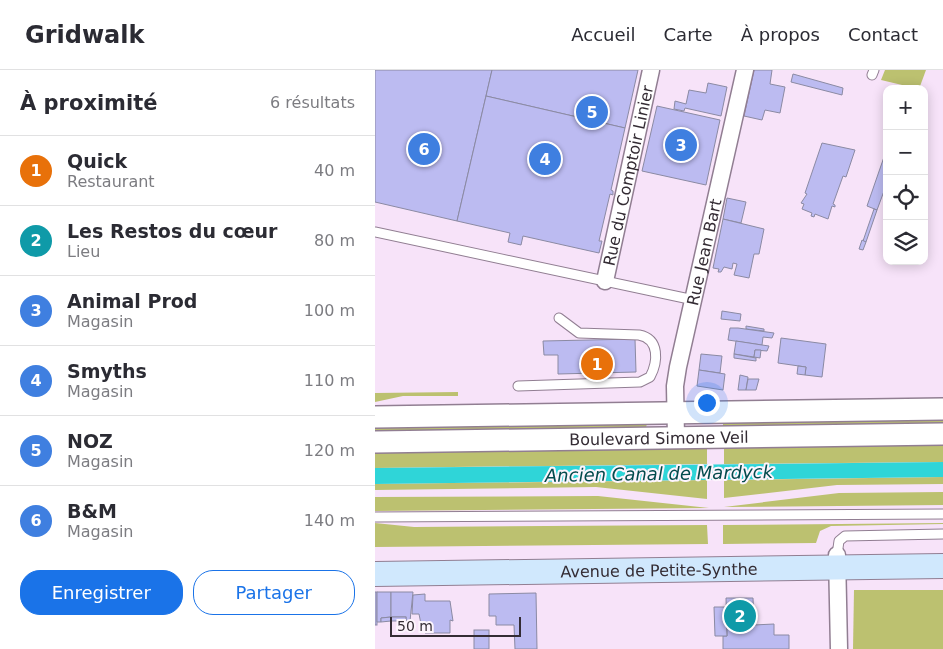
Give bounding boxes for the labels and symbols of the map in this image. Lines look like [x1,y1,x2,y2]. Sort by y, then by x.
street label: Rue du Comptoir Linier [600,83,657,268]
pin: 5 [576,93,608,131]
pin: 3 [665,126,697,164]
pin: 6 [408,130,440,168]
pin: 4 [529,140,561,178]
street label: Rue Jean Bart [683,197,726,307]
pin: 1 [581,345,613,383]
your location [694,390,720,416]
street label: Boulevard Simone Veil [569,428,749,449]
water label: Ancien Canal de Mardyck [544,461,775,486]
street label: Avenue de Petite-Synthe [560,560,758,581]
pin: 2 [724,597,756,635]
scale bar [390,614,521,637]

